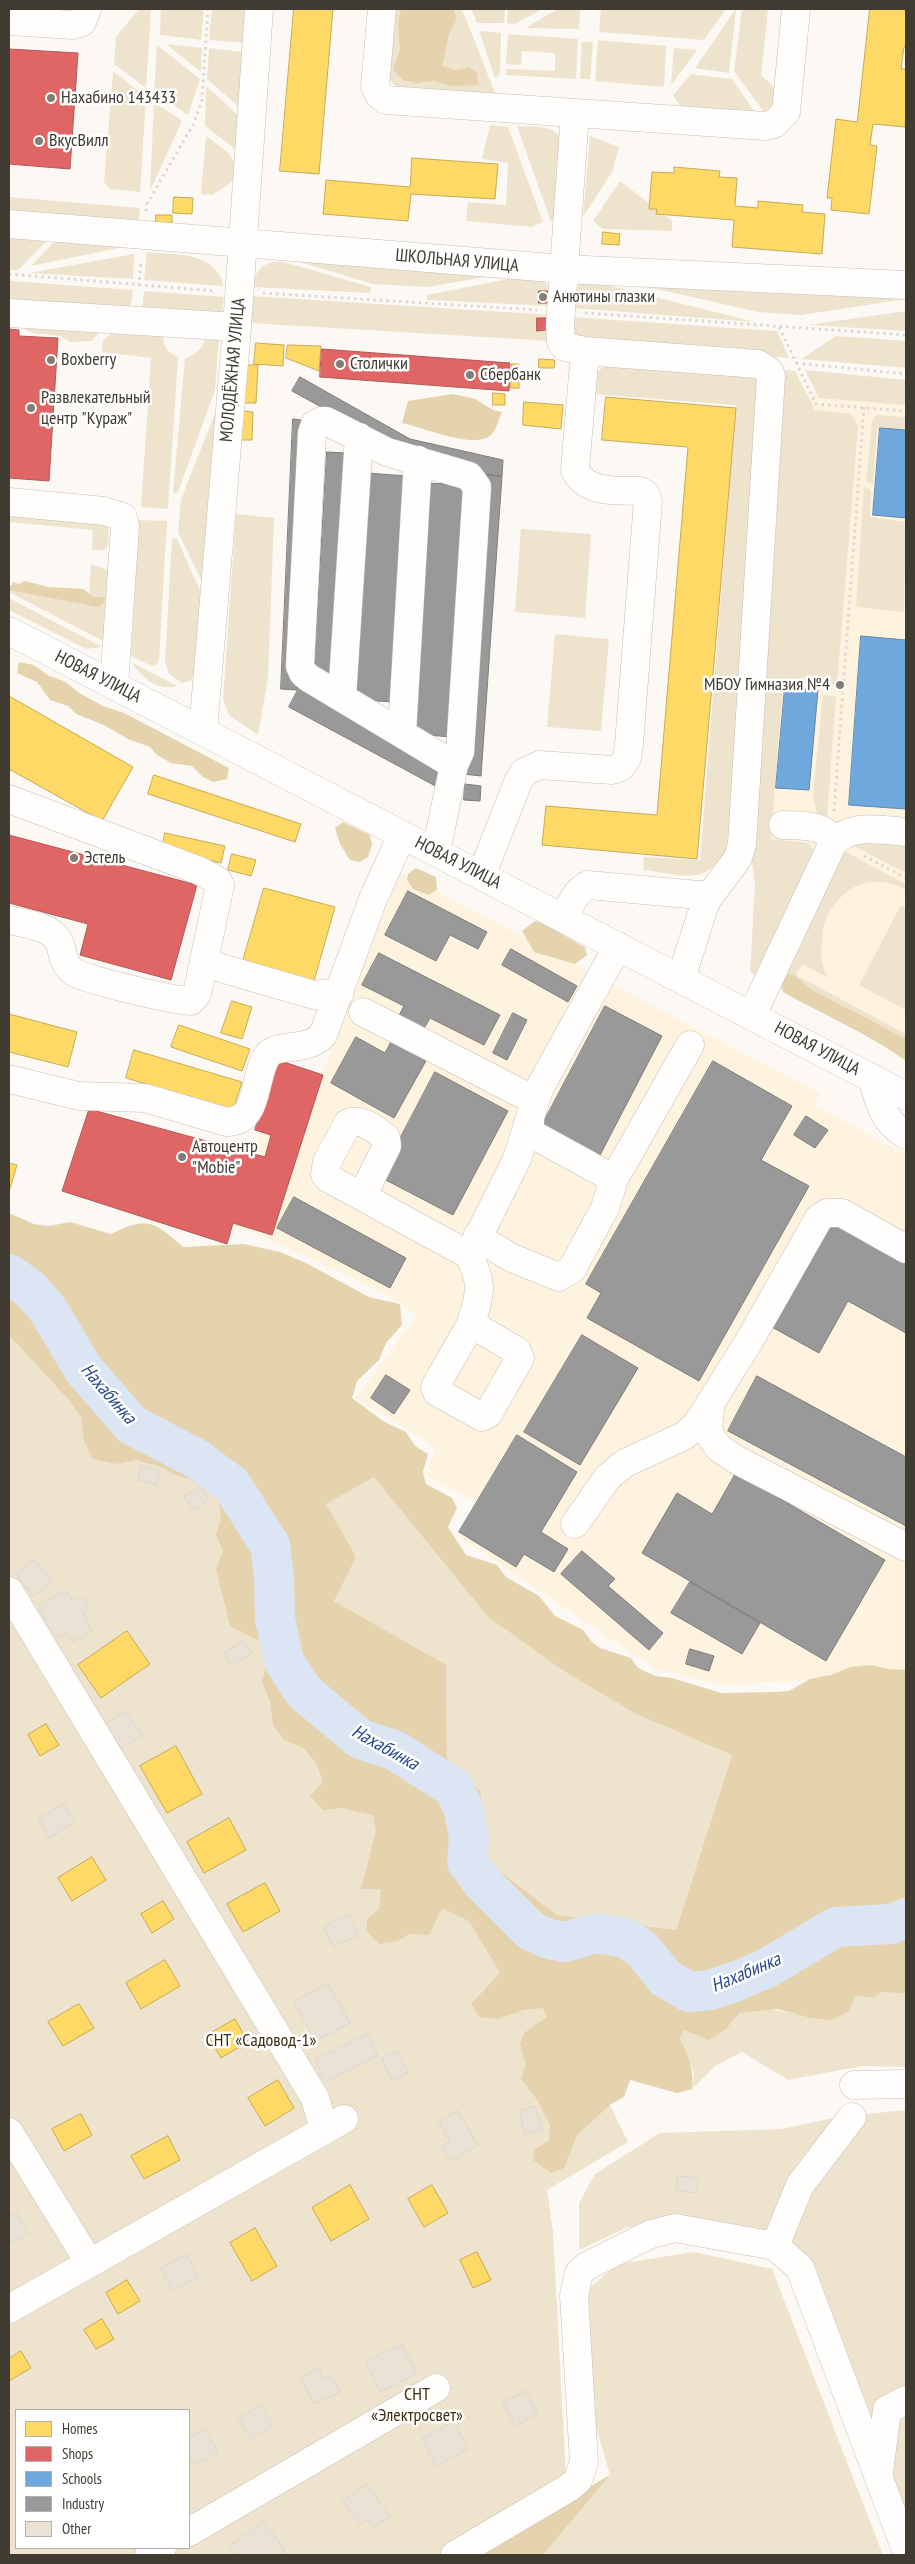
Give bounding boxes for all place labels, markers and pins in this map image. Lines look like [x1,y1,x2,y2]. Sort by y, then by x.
place label: Нахабино 143433 [61,87,176,109]
marker: Нахабино 143433 [45,92,57,104]
place label: ВкусВилл [49,130,109,152]
marker: ВкусВилл [33,135,45,147]
place label: Анютины глазки [553,286,655,308]
marker: Анютины глазки [537,291,549,303]
place label: Boxberry [61,349,116,371]
place label: Столички [350,353,408,375]
marker: Boxberry [45,354,57,366]
marker: Столички [334,358,346,370]
place label: Сбербанк [480,364,541,386]
marker: Сбербанк [464,369,476,381]
place label: Развлекательный центр "Кураж" [41,387,151,429]
marker: Развлекательный центр "Кураж" [25,402,37,414]
place label: МБОУ Гимназия №4 [704,674,830,696]
marker: МБОУ Гимназия №4 [834,679,846,691]
place label: Эстель [84,847,125,869]
marker: Эстель [68,852,80,864]
place label: Автоцентр "Mobie" [192,1136,258,1178]
marker: Автоцентр "Mobie" [176,1151,188,1163]

